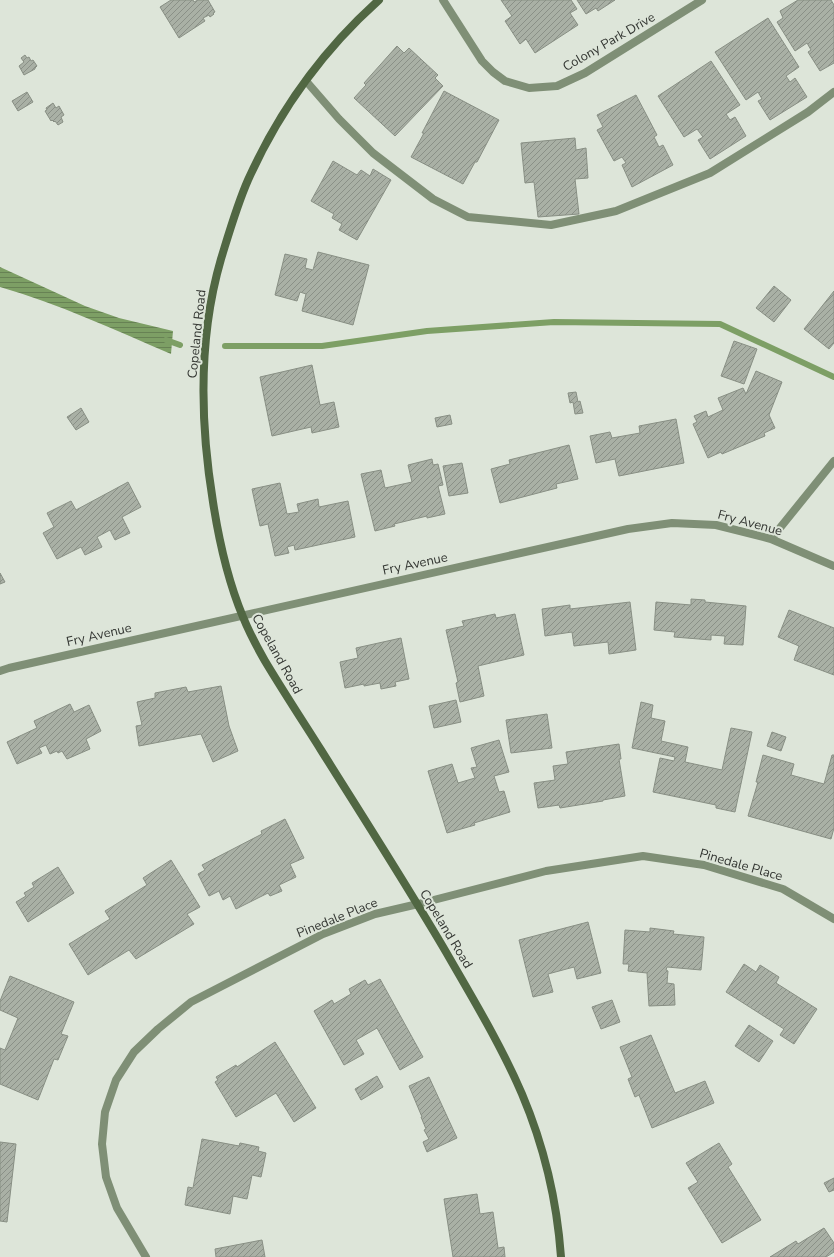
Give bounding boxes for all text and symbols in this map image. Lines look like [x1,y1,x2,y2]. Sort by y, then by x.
street label: Colony Park Drive [559,8,659,76]
street label: Copeland Road [183,289,211,379]
street label: Fry Avenue [716,506,784,540]
street label: Fry Avenue [381,548,449,580]
street label: Copeland Road [247,611,307,697]
street label: Fry Avenue [65,619,133,651]
street label: Pinedale Place [697,845,785,886]
street label: Copeland Road [415,886,477,972]
street label: Pinedale Place [294,894,380,942]

